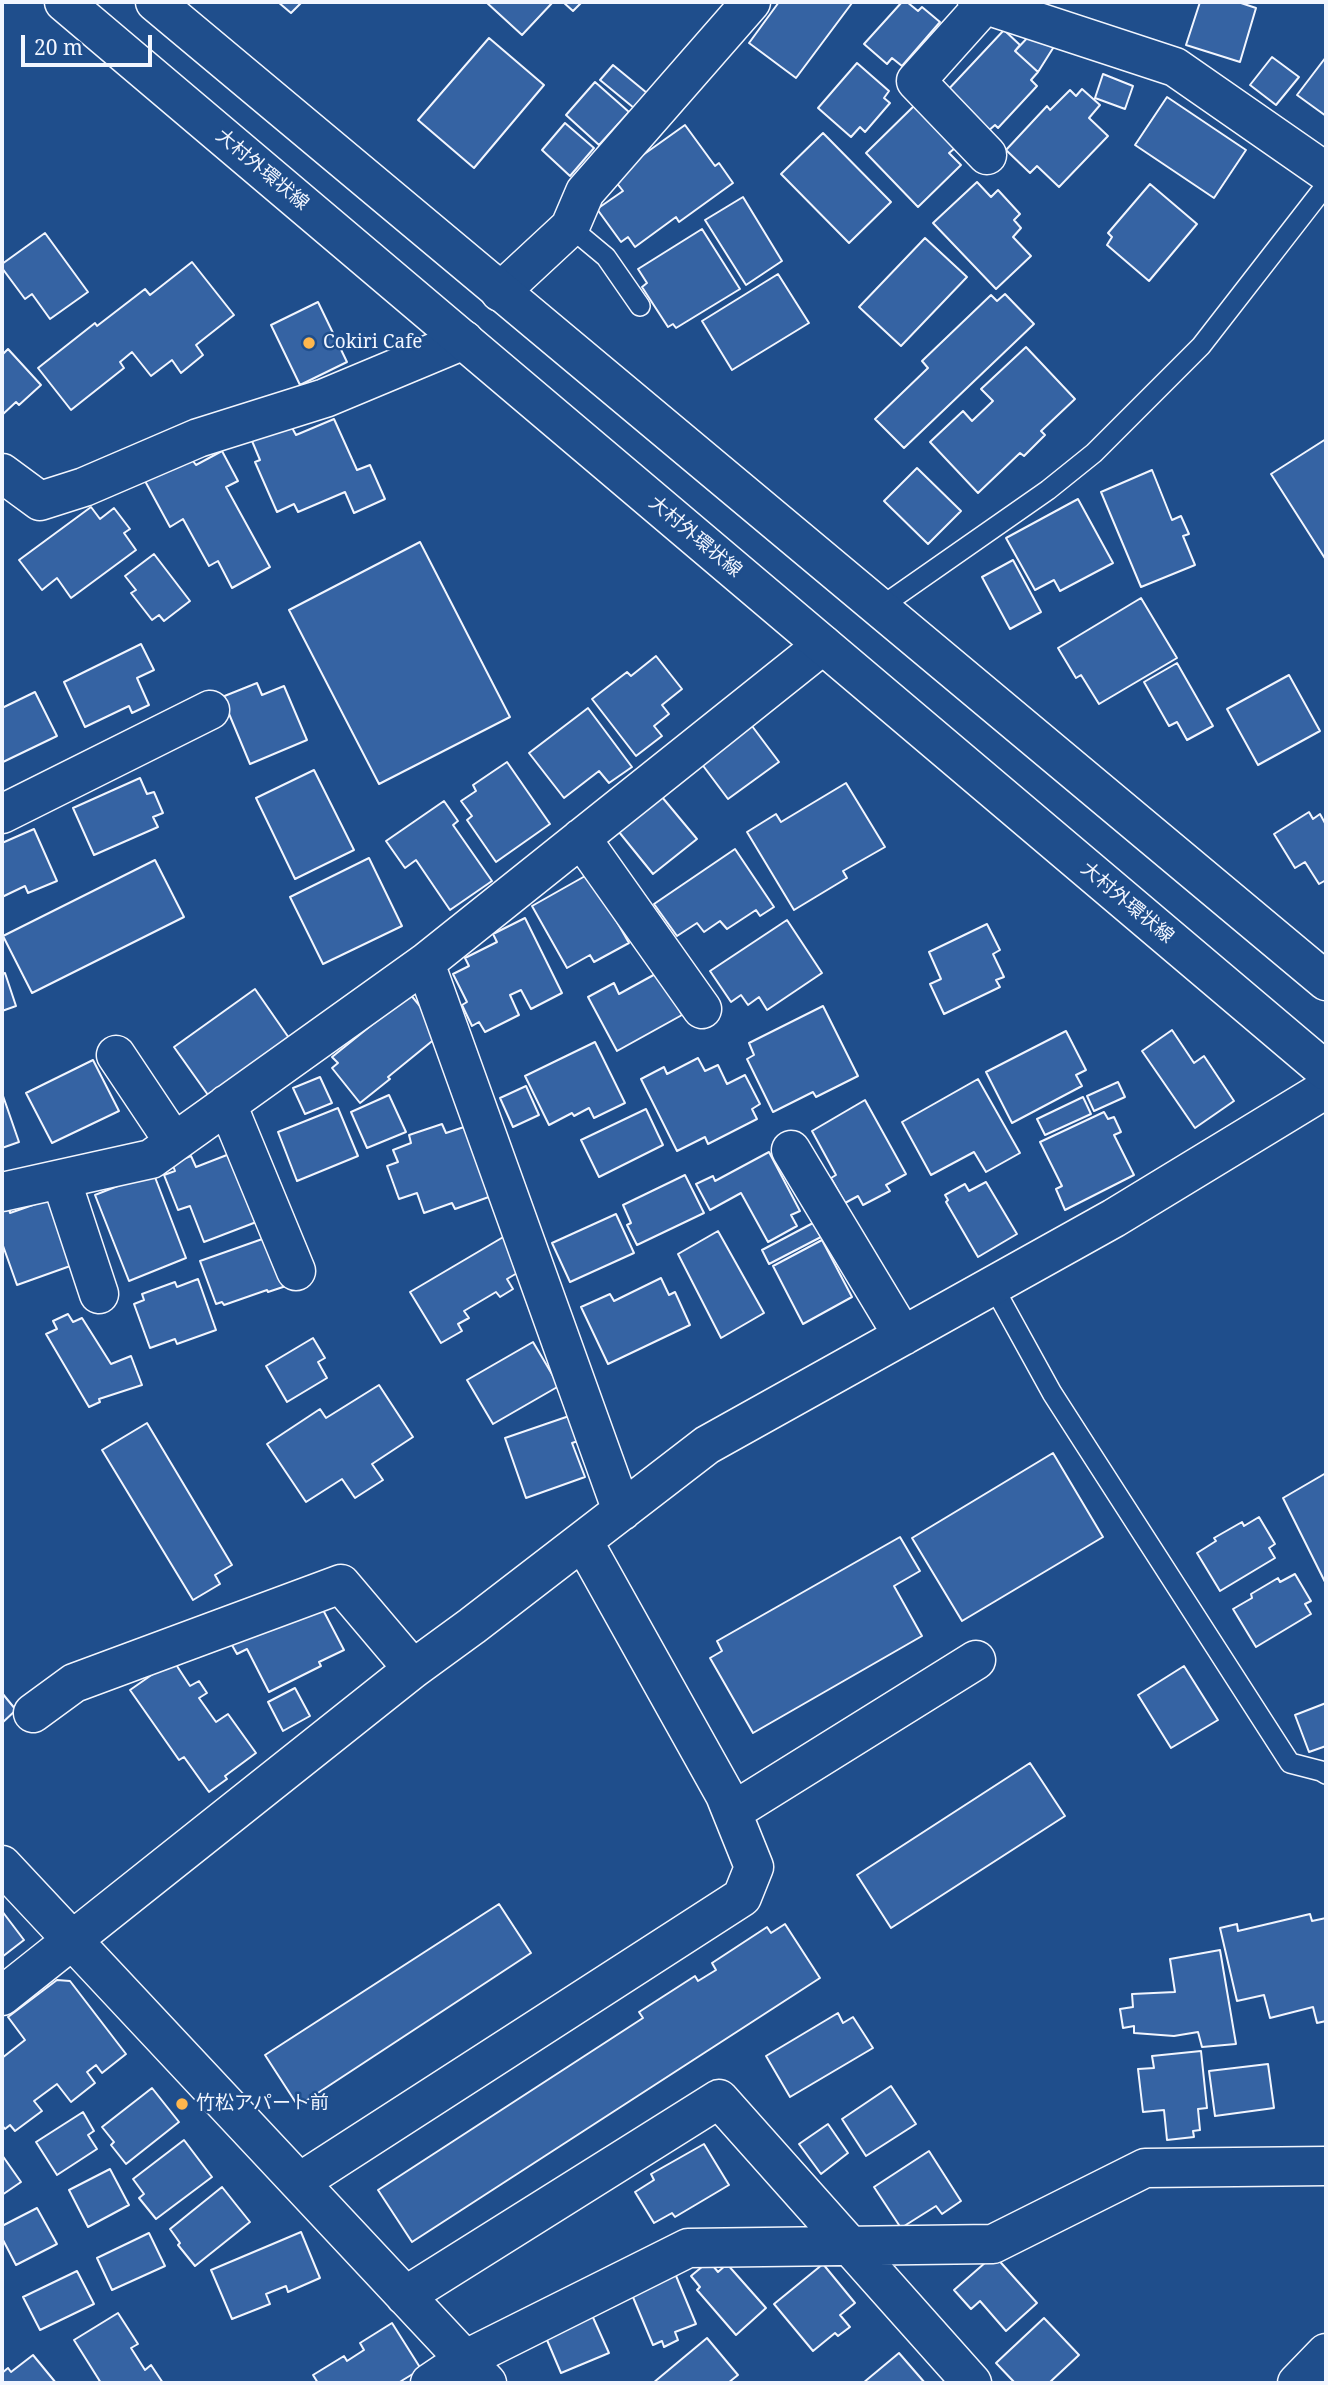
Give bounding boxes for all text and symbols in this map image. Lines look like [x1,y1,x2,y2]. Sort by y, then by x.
scale bar [24,21,156,65]
text: 20 m [34,33,83,61]
street label: 大村外環状線 [211,125,313,215]
place label: Cokiri Cafe [323,332,422,354]
marker: Cokiri Cafe [301,335,317,351]
street label: 大村外環状線 [644,492,746,582]
street label: 大村外環状線 [1076,858,1178,948]
place label: 竹松アパート前 [196,2093,329,2115]
marker: 竹松アパート前 [174,2096,190,2112]

